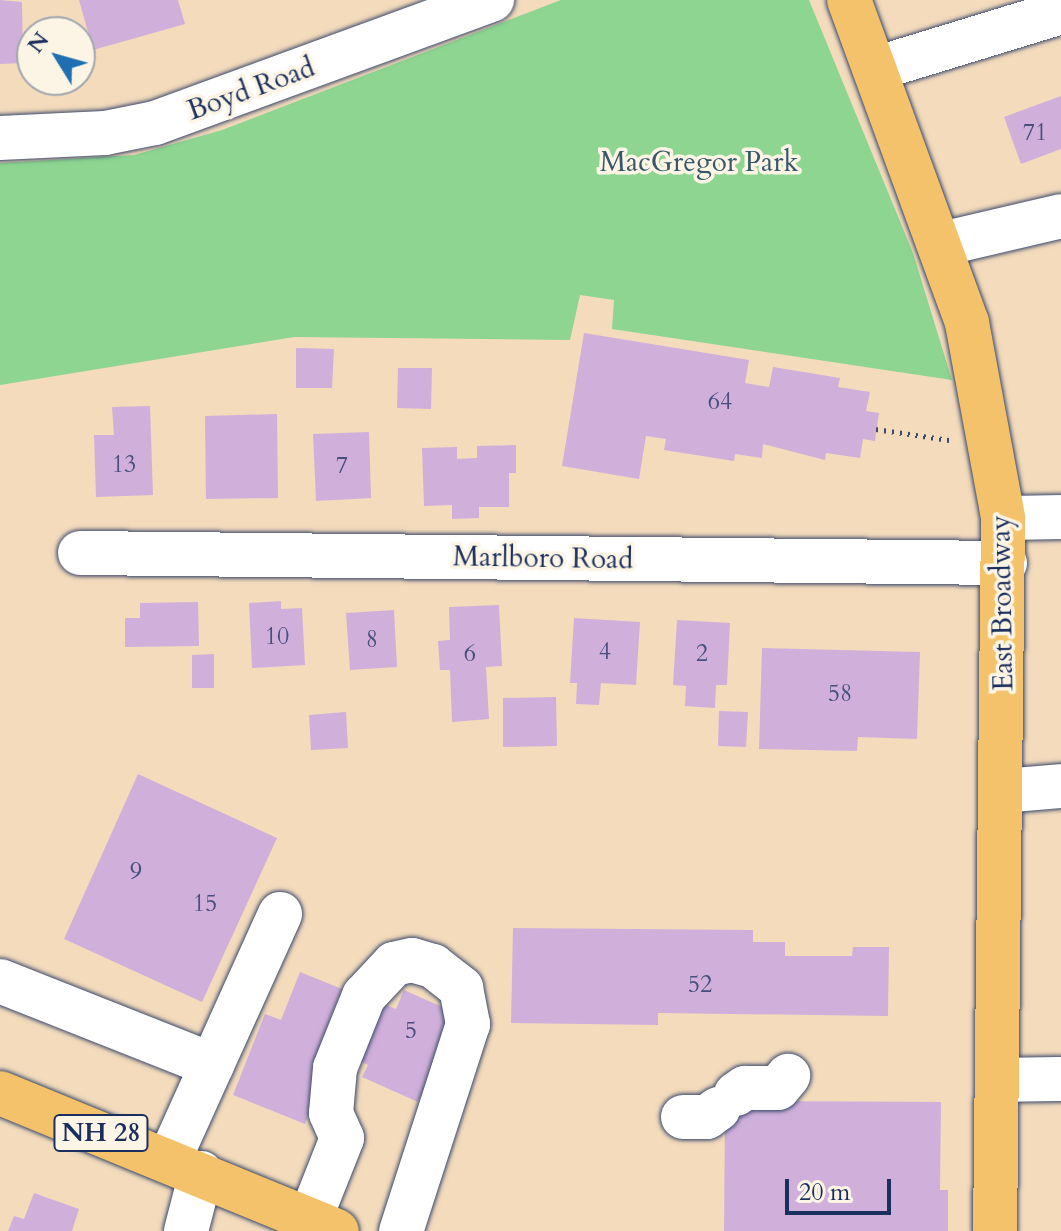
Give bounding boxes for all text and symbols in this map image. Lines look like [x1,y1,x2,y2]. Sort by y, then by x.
north arrow [16,16,96,96]
text: N [21,26,56,59]
street label: Boyd Road [183,50,319,128]
house number: 71 [1023,119,1047,147]
park label: MacGregor Park [600,145,798,179]
house number: 64 [708,388,732,416]
house number: 13 [112,451,136,479]
house number: 7 [336,452,348,480]
street label: East Broadway [984,515,1020,691]
street label: Marlboro Road [453,540,633,576]
house number: 10 [265,623,289,651]
house number: 8 [366,626,378,654]
house number: 4 [599,638,611,666]
house number: 6 [464,640,476,668]
house number: 2 [696,640,708,668]
house number: 58 [828,680,852,708]
house number: 9 [130,858,142,886]
house number: 15 [193,890,217,918]
house number: 52 [688,971,712,999]
house number: 5 [405,1017,417,1045]
road number: NH 28 [53,1111,149,1155]
scale bar [789,1163,895,1213]
text: 20 m [799,1176,850,1209]

